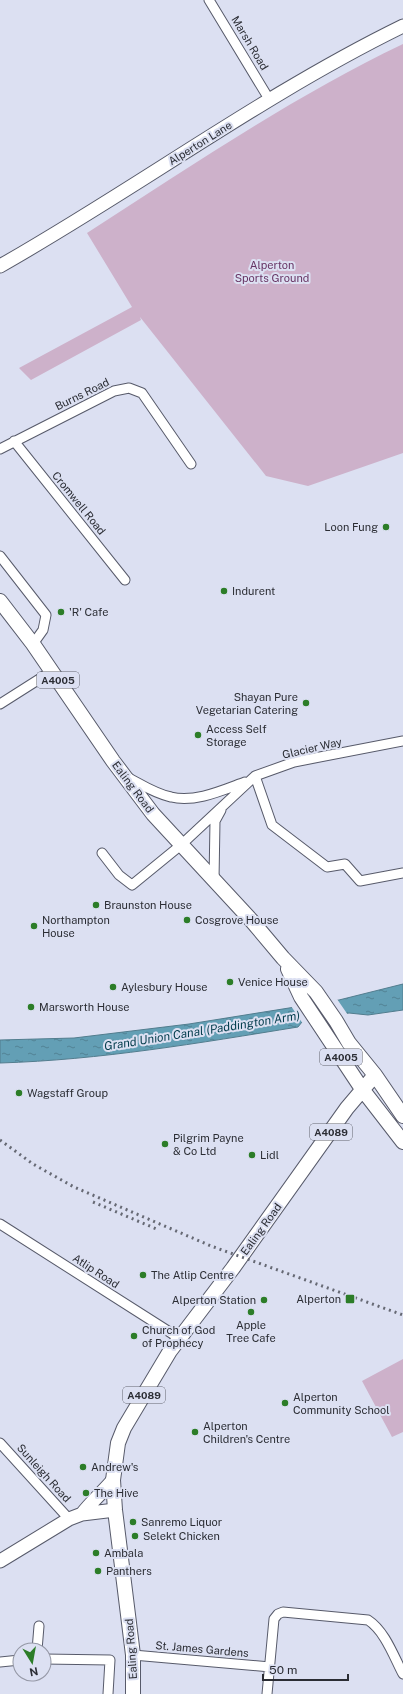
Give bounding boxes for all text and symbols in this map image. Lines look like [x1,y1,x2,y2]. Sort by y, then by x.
street label: Marsh Road [229,14,271,72]
street label: Alperton Lane [166,119,234,167]
park label: Alperton Sports Ground [235,259,309,284]
street label: Burns Road [53,376,111,412]
street label: Cromwell Road [50,469,108,537]
place label: Loon Fung [324,521,378,533]
marker: Loon Fung [381,522,391,532]
place label: Indurent [232,585,275,597]
marker: Indurent [219,586,229,596]
place label: 'R' Cafe [69,606,109,618]
marker: 'R' Cafe [56,607,66,617]
road number: A4005 [37,672,79,688]
place label: Shayan Pure Vegetarian Catering [196,691,298,716]
marker: Shayan Pure Vegetarian Catering [301,698,311,708]
place label: Access Self Storage [206,723,267,748]
marker: Access Self Storage [193,730,203,740]
street label: Glacier Way [281,735,343,761]
street label: Ealing Road [110,759,156,815]
place label: Braunston House [104,899,192,911]
marker: Braunston House [91,900,101,910]
place label: Northampton House [42,914,110,939]
place label: Cosgrove House [195,914,278,926]
marker: Cosgrove House [182,915,192,925]
marker: Northampton House [29,921,39,931]
place label: Venice House [238,976,308,988]
marker: Venice House [225,977,235,987]
place label: Aylesbury House [121,981,208,993]
marker: Aylesbury House [108,982,118,992]
place label: Marsworth House [39,1001,129,1013]
marker: Marsworth House [26,1002,36,1012]
water label: Grand Union Canal (Paddington Arm) [103,1009,301,1053]
road number: A4005 [320,1049,362,1065]
place label: Wagstaff Group [27,1087,108,1099]
marker: Wagstaff Group [14,1088,24,1098]
road number: A4089 [310,1124,352,1140]
place label: Pilgrim Payne & Co Ltd [173,1132,244,1157]
marker: Pilgrim Payne & Co Ltd [160,1139,170,1149]
place label: Lidl [260,1149,279,1161]
marker: Lidl [247,1150,257,1160]
street label: Ealing Road [238,1201,284,1257]
street label: Atlip Road [71,1252,121,1290]
place label: The Atlip Centre [151,1269,234,1281]
marker: The Atlip Centre [138,1270,148,1280]
place label: Alperton [296,1293,341,1305]
marker: Alperton [344,1293,356,1305]
place label: Alperton Station [172,1294,256,1306]
marker: Alperton Station [259,1295,269,1305]
marker: Apple Tree Cafe [246,1307,256,1317]
place label: Apple Tree Cafe [226,1319,276,1344]
place label: Church of God of Prophecy [142,1324,215,1349]
marker: Church of God of Prophecy [129,1331,139,1341]
road number: A4089 [123,1387,165,1403]
place label: Alperton Community School [293,1391,390,1416]
marker: Alperton Community School [280,1398,290,1408]
place label: Alperton Children's Centre [203,1420,290,1445]
marker: Alperton Children's Centre [190,1427,200,1437]
street label: Sunleigh Road [15,1441,73,1505]
place label: Andrew's [91,1461,139,1473]
marker: Andrew's [78,1462,88,1472]
place label: The Hive [94,1487,139,1499]
marker: The Hive [81,1488,91,1498]
place label: Sanremo Liquor [141,1516,222,1528]
marker: Sanremo Liquor [128,1517,138,1527]
place label: Selekt Chicken [143,1530,220,1542]
marker: Selekt Chicken [130,1531,140,1541]
place label: Ambala [104,1547,143,1559]
marker: Ambala [91,1548,101,1558]
place label: Panthers [106,1565,152,1577]
marker: Panthers [93,1566,103,1576]
street label: Ealing Road [123,1618,139,1680]
street label: St. James Gardens [155,1639,250,1659]
north arrow [12,1642,52,1682]
scale bar [263,1656,348,1682]
text: 50 m [269,1663,297,1677]
text: N [29,1665,39,1679]

